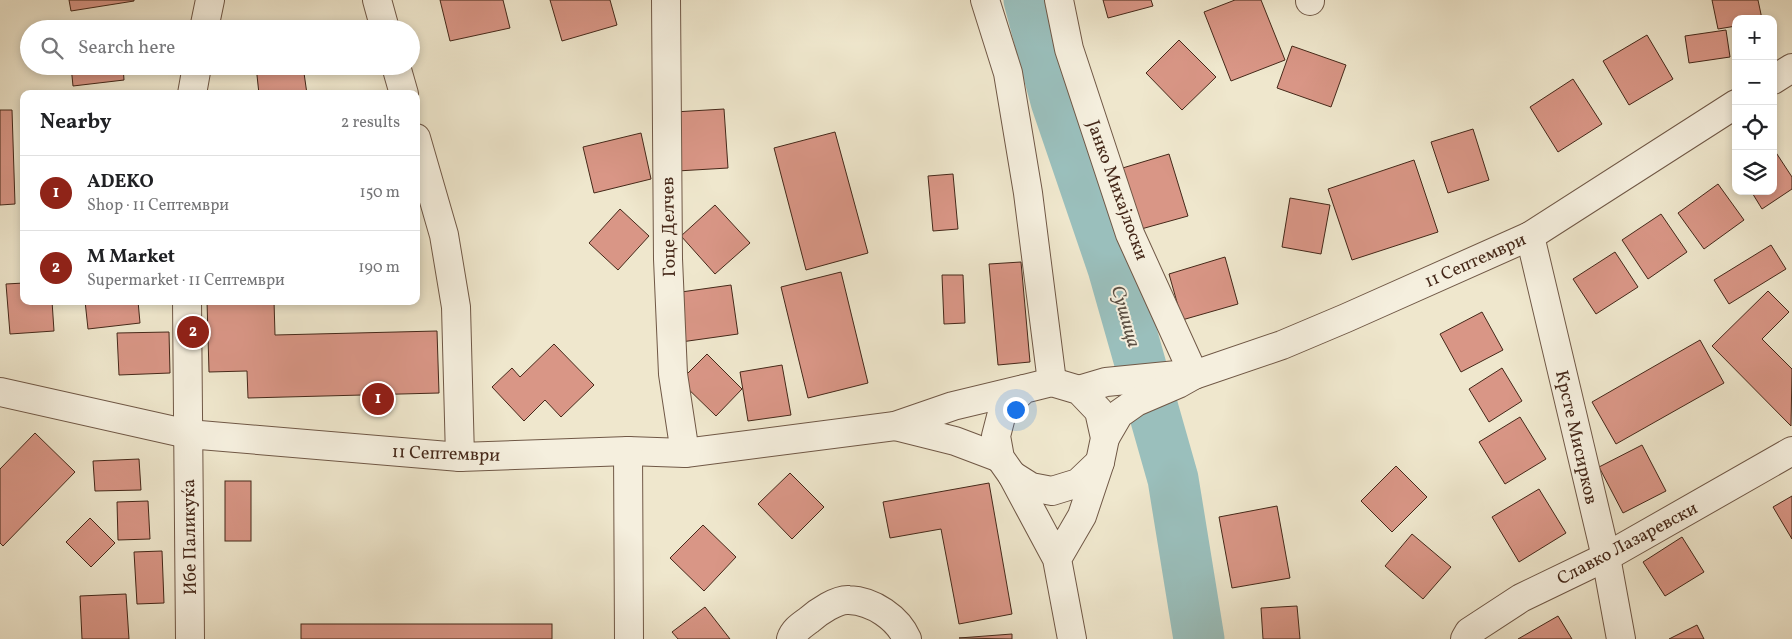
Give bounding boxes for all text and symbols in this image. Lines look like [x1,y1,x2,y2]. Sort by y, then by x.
map controls [1732,15,1777,195]
button: + [1732,15,1777,60]
search box [20,20,420,75]
icon: search [38,34,66,62]
text: Search here [78,35,175,61]
button: − [1732,60,1777,105]
button: locate [1732,105,1777,150]
text: Nearby [40,108,111,137]
text: 2 results [341,112,400,134]
street label: Јанко Михајлоски [1080,117,1154,264]
button: layers [1732,150,1777,195]
text: ADEKO [87,169,154,195]
street label: Гоце Делчев [656,177,683,277]
text: 1 [53,182,59,204]
text: 150 m [359,182,400,204]
text: Shop · 11 Септември [87,195,229,217]
street label: 11 Септември [1421,228,1530,295]
text: M Market [87,244,175,270]
text: 2 [52,257,60,279]
text: 190 m [358,257,400,279]
text: Supermarket · 11 Септември [87,270,285,292]
water label: Сушица [1104,283,1146,351]
pin: 2 [177,313,209,351]
street label: Крсте Мисирков [1548,368,1603,507]
pin: 1 [362,380,394,418]
your location [1003,397,1029,423]
street label: 11 Септември [391,440,501,469]
street label: Ибе Паликуќа [177,479,204,595]
street label: Славко Лазаревски [1553,497,1703,592]

